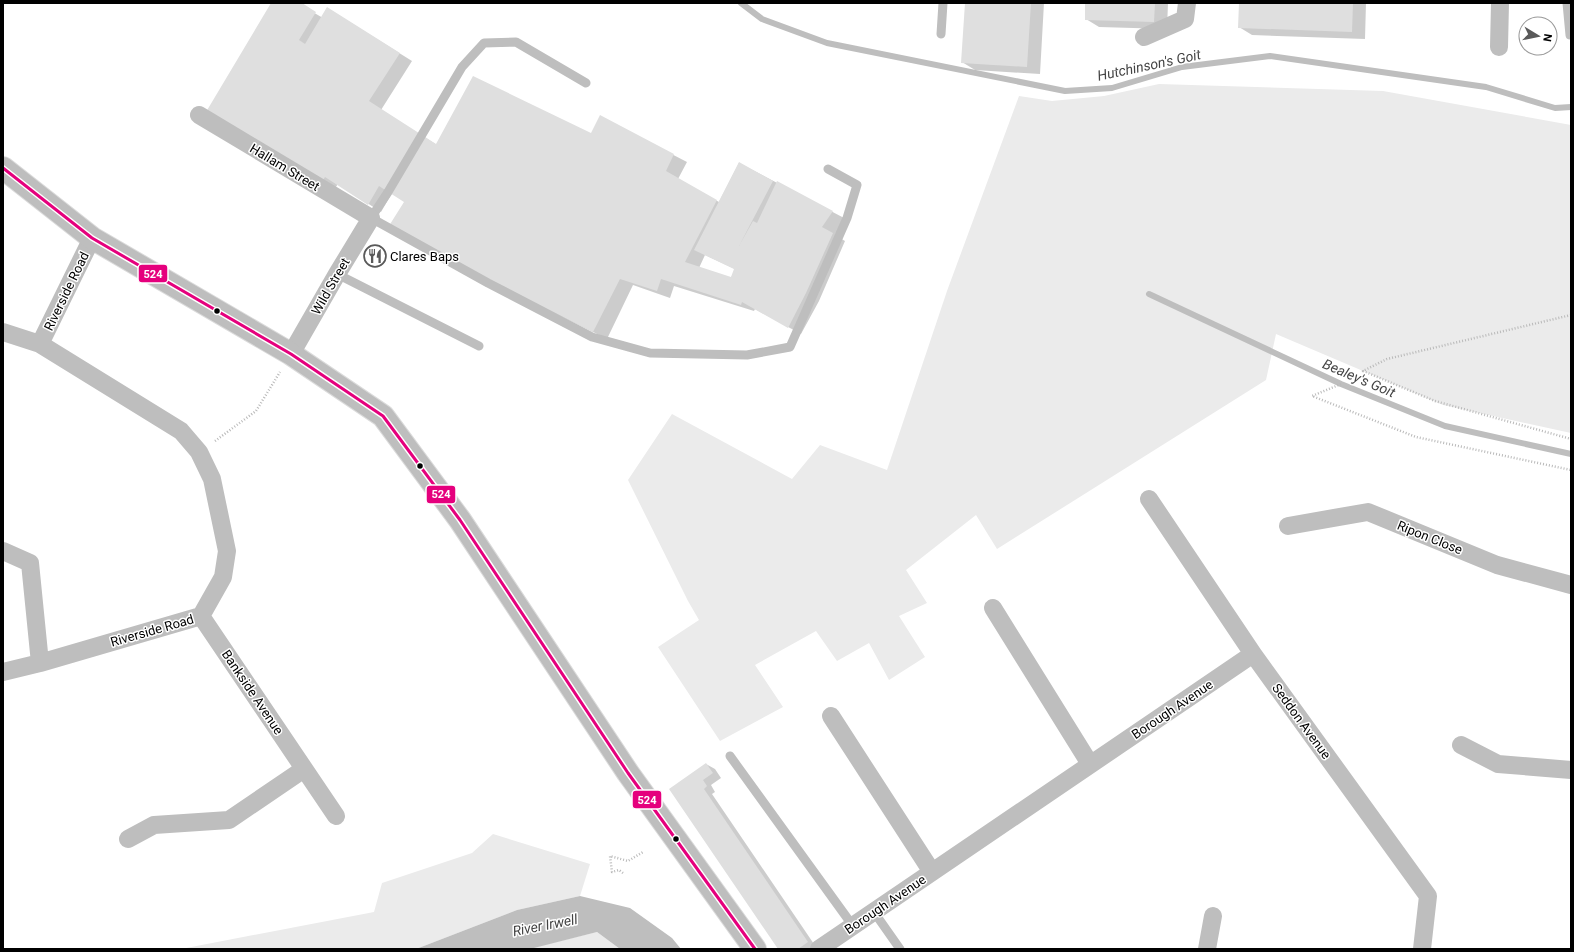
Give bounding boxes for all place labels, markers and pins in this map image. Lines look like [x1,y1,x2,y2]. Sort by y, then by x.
restaurant icon: Clares Baps [362,243,388,269]
place label: Clares Baps [390,249,459,264]
unlabelled marker [212,306,222,316]
unlabelled marker [415,461,425,471]
unlabelled marker [671,834,681,844]

